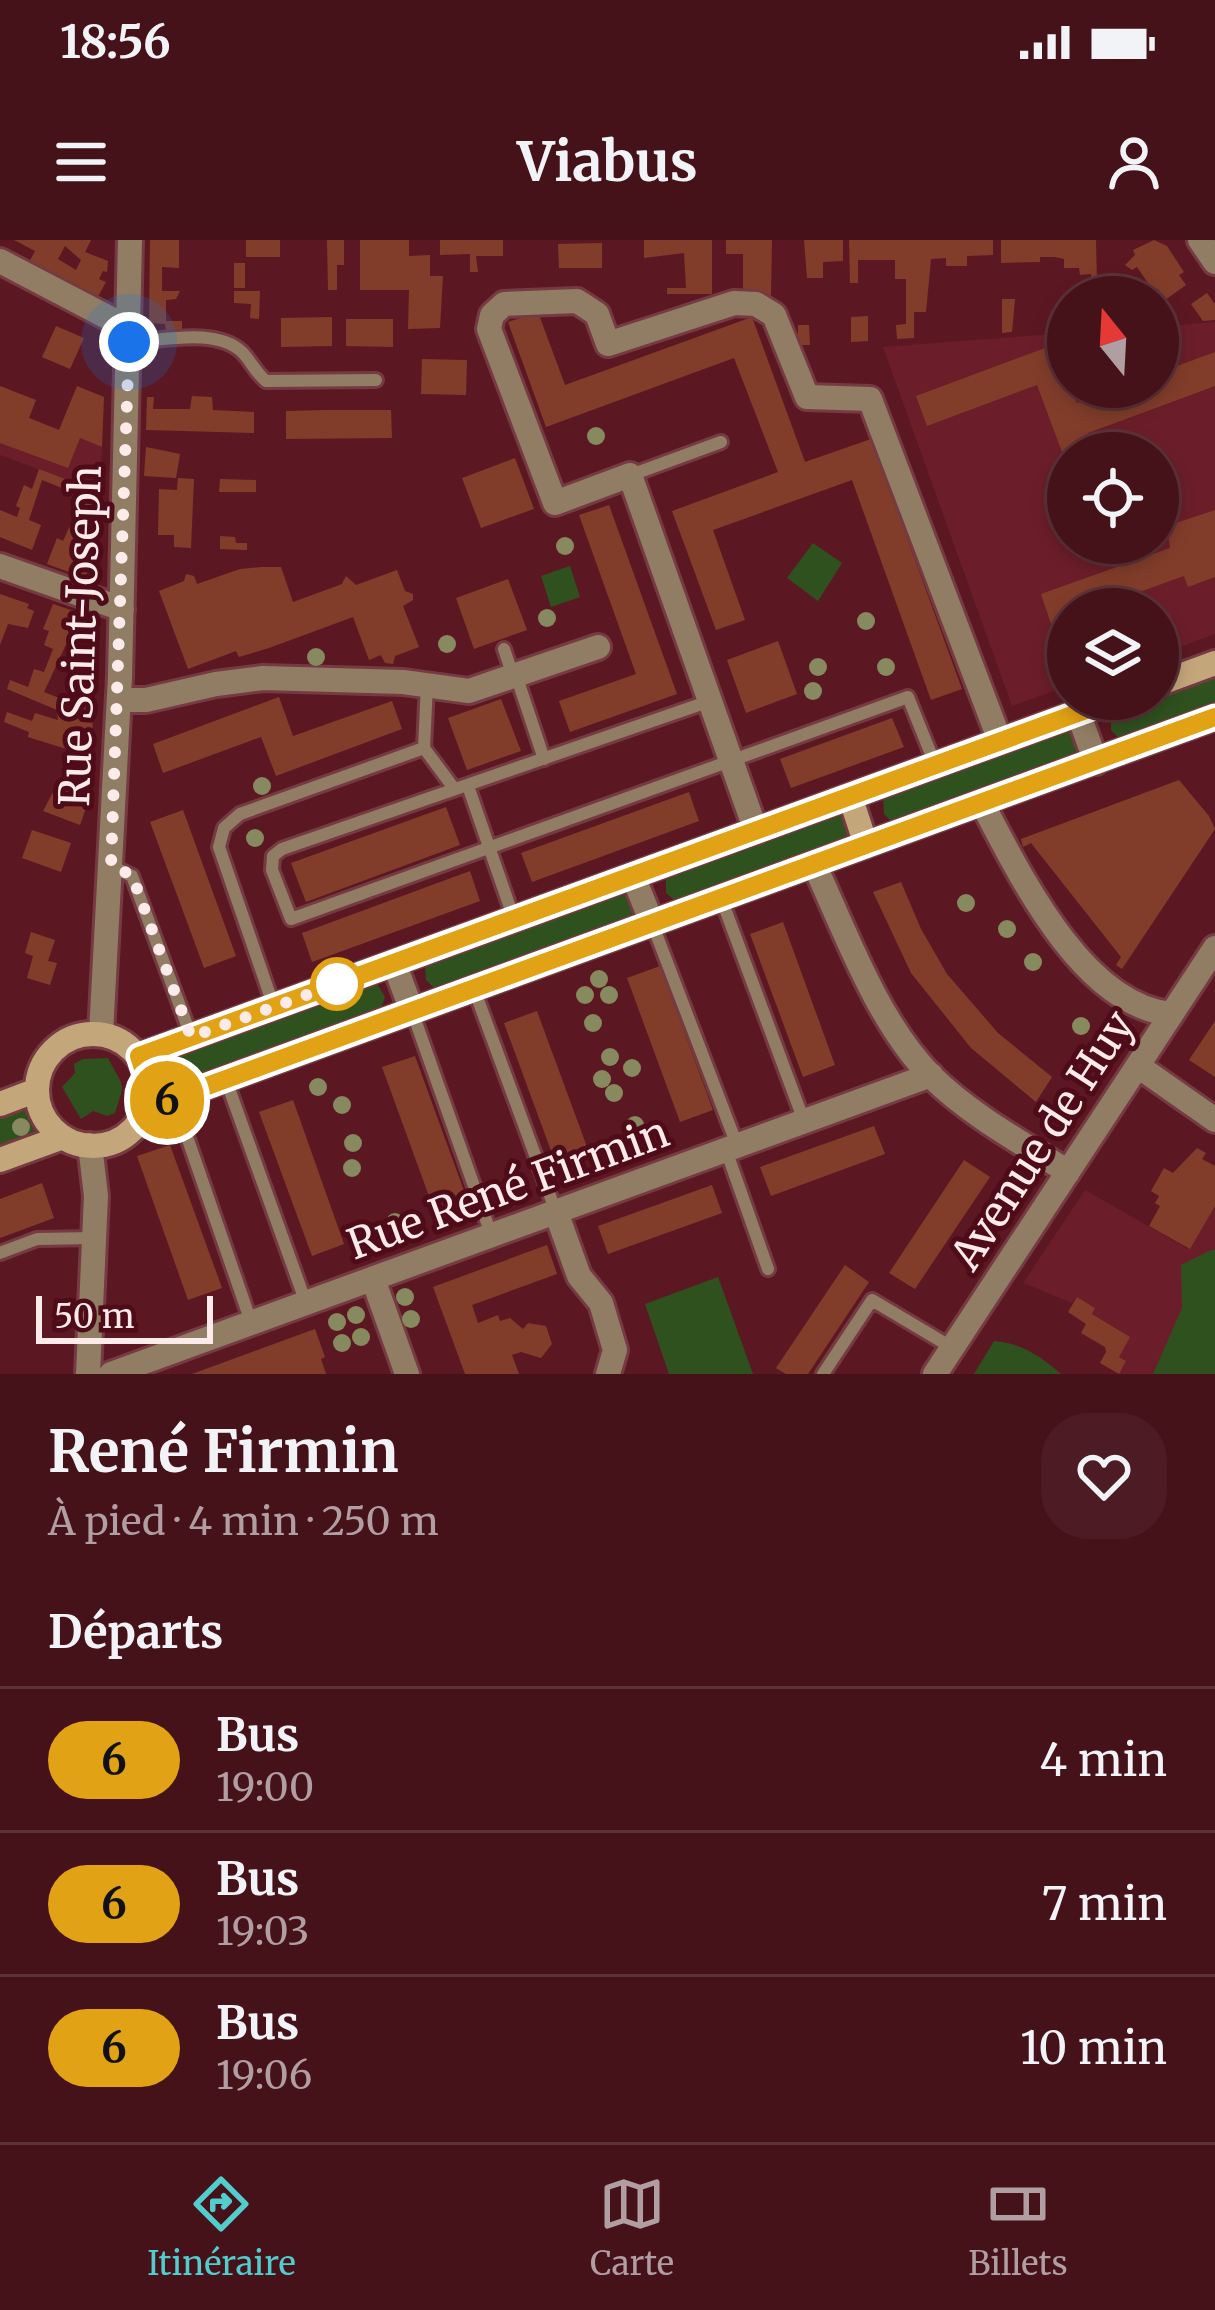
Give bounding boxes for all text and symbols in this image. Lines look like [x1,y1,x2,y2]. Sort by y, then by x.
text: 18:56 [60,14,171,70]
text: Viabus [517,128,698,196]
icon: menu [48,129,114,195]
icon: person [1101,129,1167,195]
north arrow [1047,276,1179,408]
map controls [1047,276,1179,720]
your location [99,312,159,372]
button: locate [1047,432,1179,564]
street label: Rue Saint-Joseph [48,465,112,807]
button: layers [1047,588,1179,720]
unlabelled marker [312,959,362,1009]
street label: Avenue de Huy [939,1001,1145,1280]
line badge: 6 [128,1061,206,1139]
text: 6 [154,1074,180,1126]
street label: Rue René Firmin [340,1106,676,1270]
scale bar [36,1290,213,1343]
text: 50 m [54,1296,135,1337]
button: heart [1041,1413,1167,1539]
text: René Firmin [48,1416,399,1488]
text: À pied · 4 min · 250 m [48,1497,439,1546]
text: Départs [48,1604,223,1660]
text: Bus [216,1707,299,1763]
text: 4 min [1040,1732,1167,1788]
text: 6 [101,1734,127,1786]
text: 19:00 [216,1763,314,1812]
text: Bus [216,1851,299,1907]
text: 7 min [1042,1876,1167,1932]
text: 6 [101,1878,127,1930]
text: 19:03 [216,1907,309,1956]
text: Bus [216,1995,299,2051]
text: 10 min [1020,2020,1167,2076]
text: 6 [101,2022,127,2074]
text: 19:06 [216,2051,312,2100]
tab: Itinéraire [147,2171,296,2284]
tab: Carte [590,2171,674,2284]
tab: Billets [968,2171,1068,2284]

